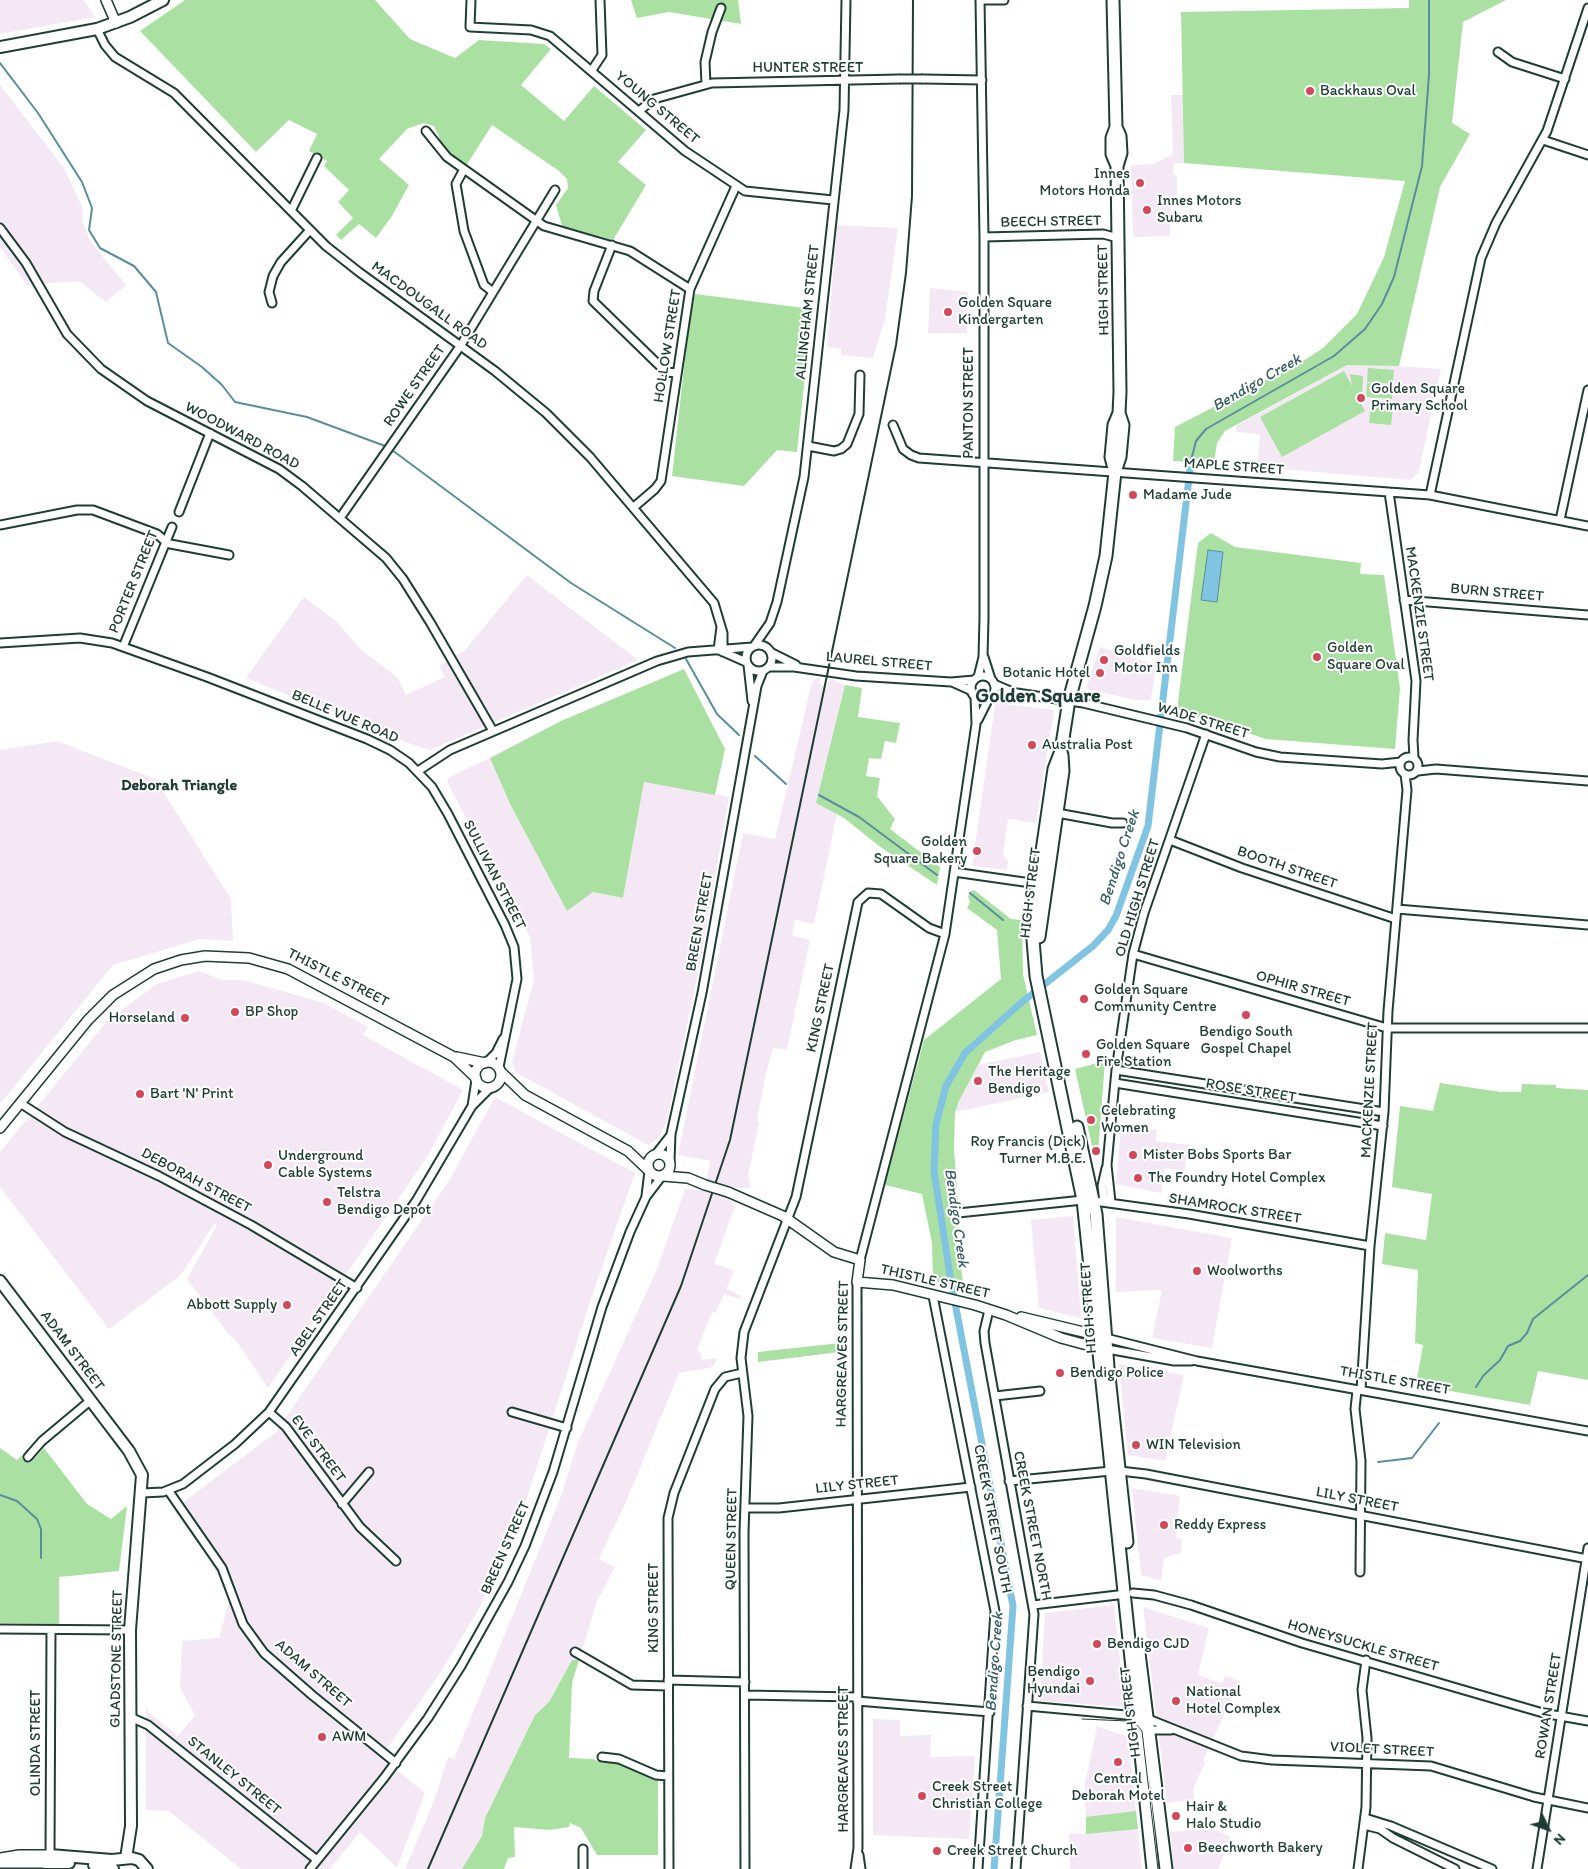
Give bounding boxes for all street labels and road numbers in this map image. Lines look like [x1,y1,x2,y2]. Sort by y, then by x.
street label: HUNTER STREET [753,59,863,77]
street label: YOUNG STREET [611,68,703,148]
street label: BEECH STREET [1000,212,1102,232]
street label: ALLINGHAM STREET [792,244,824,380]
street label: HIGH STREET [1094,244,1114,336]
street label: MACDOUGALL ROAD [367,258,491,354]
street label: HOLLOW STREET [650,288,686,404]
street label: ROWE STREET [380,342,450,430]
street label: PANTON STREET [960,347,978,459]
street label: WOODWARD ROAD [182,398,302,474]
street label: MAPLE STREET [1183,455,1285,479]
street label: PORTER STREET [105,528,163,636]
street label: MACKENZIE STREET [1401,545,1437,683]
street label: BURN STREET [1450,580,1544,606]
street label: LAUREL STREET [825,648,933,676]
street label: BELLE VUE ROAD [289,686,401,748]
street label: WADE STREET [1155,699,1251,743]
street label: SULLIVAN STREET [459,817,529,933]
street label: OLD HIGH STREET [1111,837,1165,959]
street label: BOOTH STREET [1235,842,1339,894]
street label: HIGH STREET [1017,847,1045,939]
street label: BREEN STREET [682,871,718,973]
street label: THISTLE STREET [284,945,392,1011]
street label: KING STREET [803,962,839,1054]
street label: OPHIR STREET [1254,967,1352,1011]
street label: MACKENZIE STREET [1357,1022,1383,1158]
street label: ROSE STREET [1204,1075,1298,1107]
street label: DEBORAH STREET [138,1144,254,1218]
street label: SHAMROCK STREET [1168,1190,1302,1228]
street label: THISTLE STREET [879,1261,991,1303]
street label: HIGH STREET [1077,1262,1101,1354]
street label: ABEL STREET [286,1276,352,1360]
street label: HARGREAVES STREET [833,1280,853,1428]
street label: ADAM STREET [36,1307,108,1395]
street label: THISTLE STREET [1338,1362,1452,1400]
street label: EVE STREET [287,1412,349,1486]
street label: CREEK STREET SOUTH [969,1443,1015,1595]
street label: CREEK STREET NORTH [1009,1450,1055,1602]
street label: LILY STREET [814,1472,900,1498]
street label: LILY STREET [1314,1483,1400,1517]
street label: QUEEN STREET [722,1488,742,1590]
street label: BREEN STREET [477,1499,535,1597]
street label: KING STREET [645,1563,663,1653]
street label: GLADSTONE STREET [107,1590,127,1728]
street label: HONEYSUCKLE STREET [1285,1616,1441,1676]
street label: ADAM STREET [271,1636,355,1712]
street label: ROWAN STREET [1532,1652,1566,1760]
street label: HIGH STREET [1117,1666,1145,1758]
street label: HARGREAVES STREET [835,1686,853,1832]
street label: OLINDA STREET [27,1690,45,1796]
street label: STANLEY STREET [183,1733,285,1819]
street label: VIOLET STREET [1330,1738,1434,1762]

